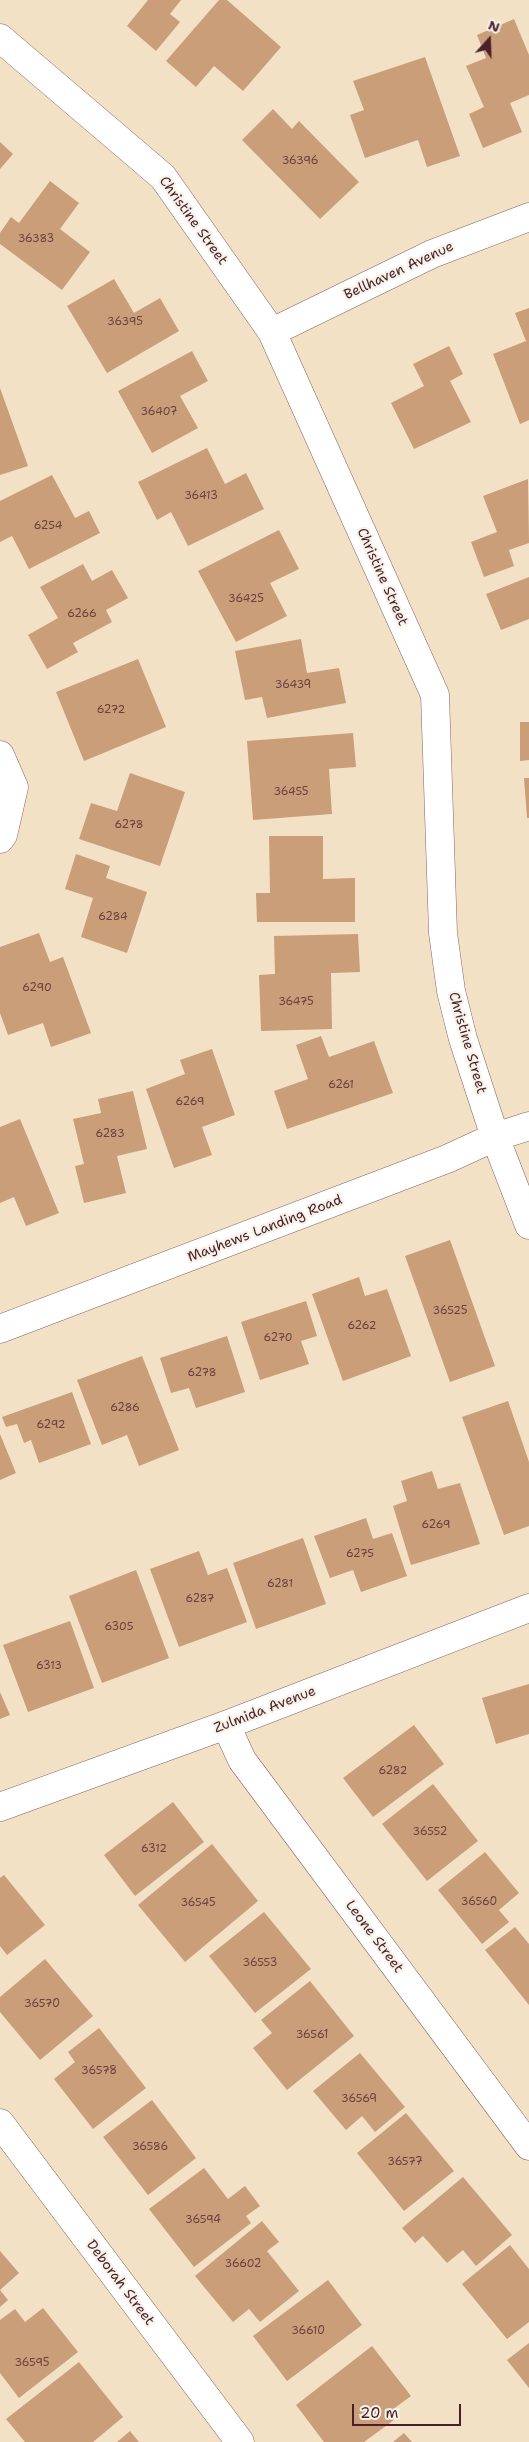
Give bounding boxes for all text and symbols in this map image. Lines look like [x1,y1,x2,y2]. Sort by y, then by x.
north arrow [464,15,514,65]
text: N [486,16,502,36]
house number: 36396 [282,154,318,168]
street label: Christine Street [155,173,231,269]
house number: 36383 [18,232,54,246]
street label: Bellhaven Avenue [342,238,456,304]
house number: 36395 [107,315,143,329]
house number: 36407 [140,405,178,419]
house number: 36413 [184,489,218,503]
house number: 6254 [34,519,62,533]
street label: Christine Street [353,525,411,629]
house number: 36425 [228,592,264,606]
house number: 6266 [67,607,97,621]
house number: 36439 [275,678,311,692]
house number: 6272 [97,703,125,717]
house number: 36455 [273,785,309,799]
house number: 6278 [115,818,143,832]
house number: 6284 [98,910,128,924]
house number: 6290 [22,981,52,995]
street label: Christine Street [444,990,490,1096]
house number: 36475 [278,995,314,1009]
house number: 6261 [328,1078,354,1092]
house number: 6269 [176,1095,204,1109]
house number: 6283 [95,1127,125,1141]
street label: Mayhews Landing Road [185,1192,345,1266]
house number: 36525 [432,1304,468,1318]
house number: 6262 [348,1319,376,1333]
house number: 6270 [263,1331,293,1345]
house number: 6278 [188,1366,216,1380]
house number: 6286 [110,1401,140,1415]
house number: 6292 [37,1418,65,1432]
house number: 6269 [422,1518,450,1532]
house number: 6275 [346,1547,374,1561]
house number: 6281 [267,1577,293,1591]
house number: 6287 [185,1592,215,1606]
house number: 6305 [105,1620,133,1634]
house number: 6313 [36,1659,62,1673]
street label: Zulmida Avenue [212,1683,318,1737]
house number: 6282 [378,1764,408,1778]
house number: 36552 [413,1825,447,1839]
house number: 6312 [141,1842,167,1856]
house number: 36560 [461,1895,497,1909]
house number: 36545 [180,1896,216,1910]
street label: Leone Street [341,1898,407,1976]
house number: 36553 [243,1956,277,1970]
house number: 36570 [24,1997,60,2011]
house number: 36561 [296,2028,328,2042]
house number: 36578 [81,2064,117,2078]
house number: 36569 [341,2092,377,2106]
house number: 36586 [132,2140,168,2154]
house number: 36577 [387,2155,423,2169]
house number: 36594 [185,2213,221,2227]
street label: Deborah Street [82,2237,158,2329]
house number: 36602 [225,2257,261,2271]
house number: 36610 [291,2324,325,2338]
house number: 36595 [14,2356,50,2370]
scale bar [354,2394,463,2426]
text: 20 m [360,2403,399,2423]

